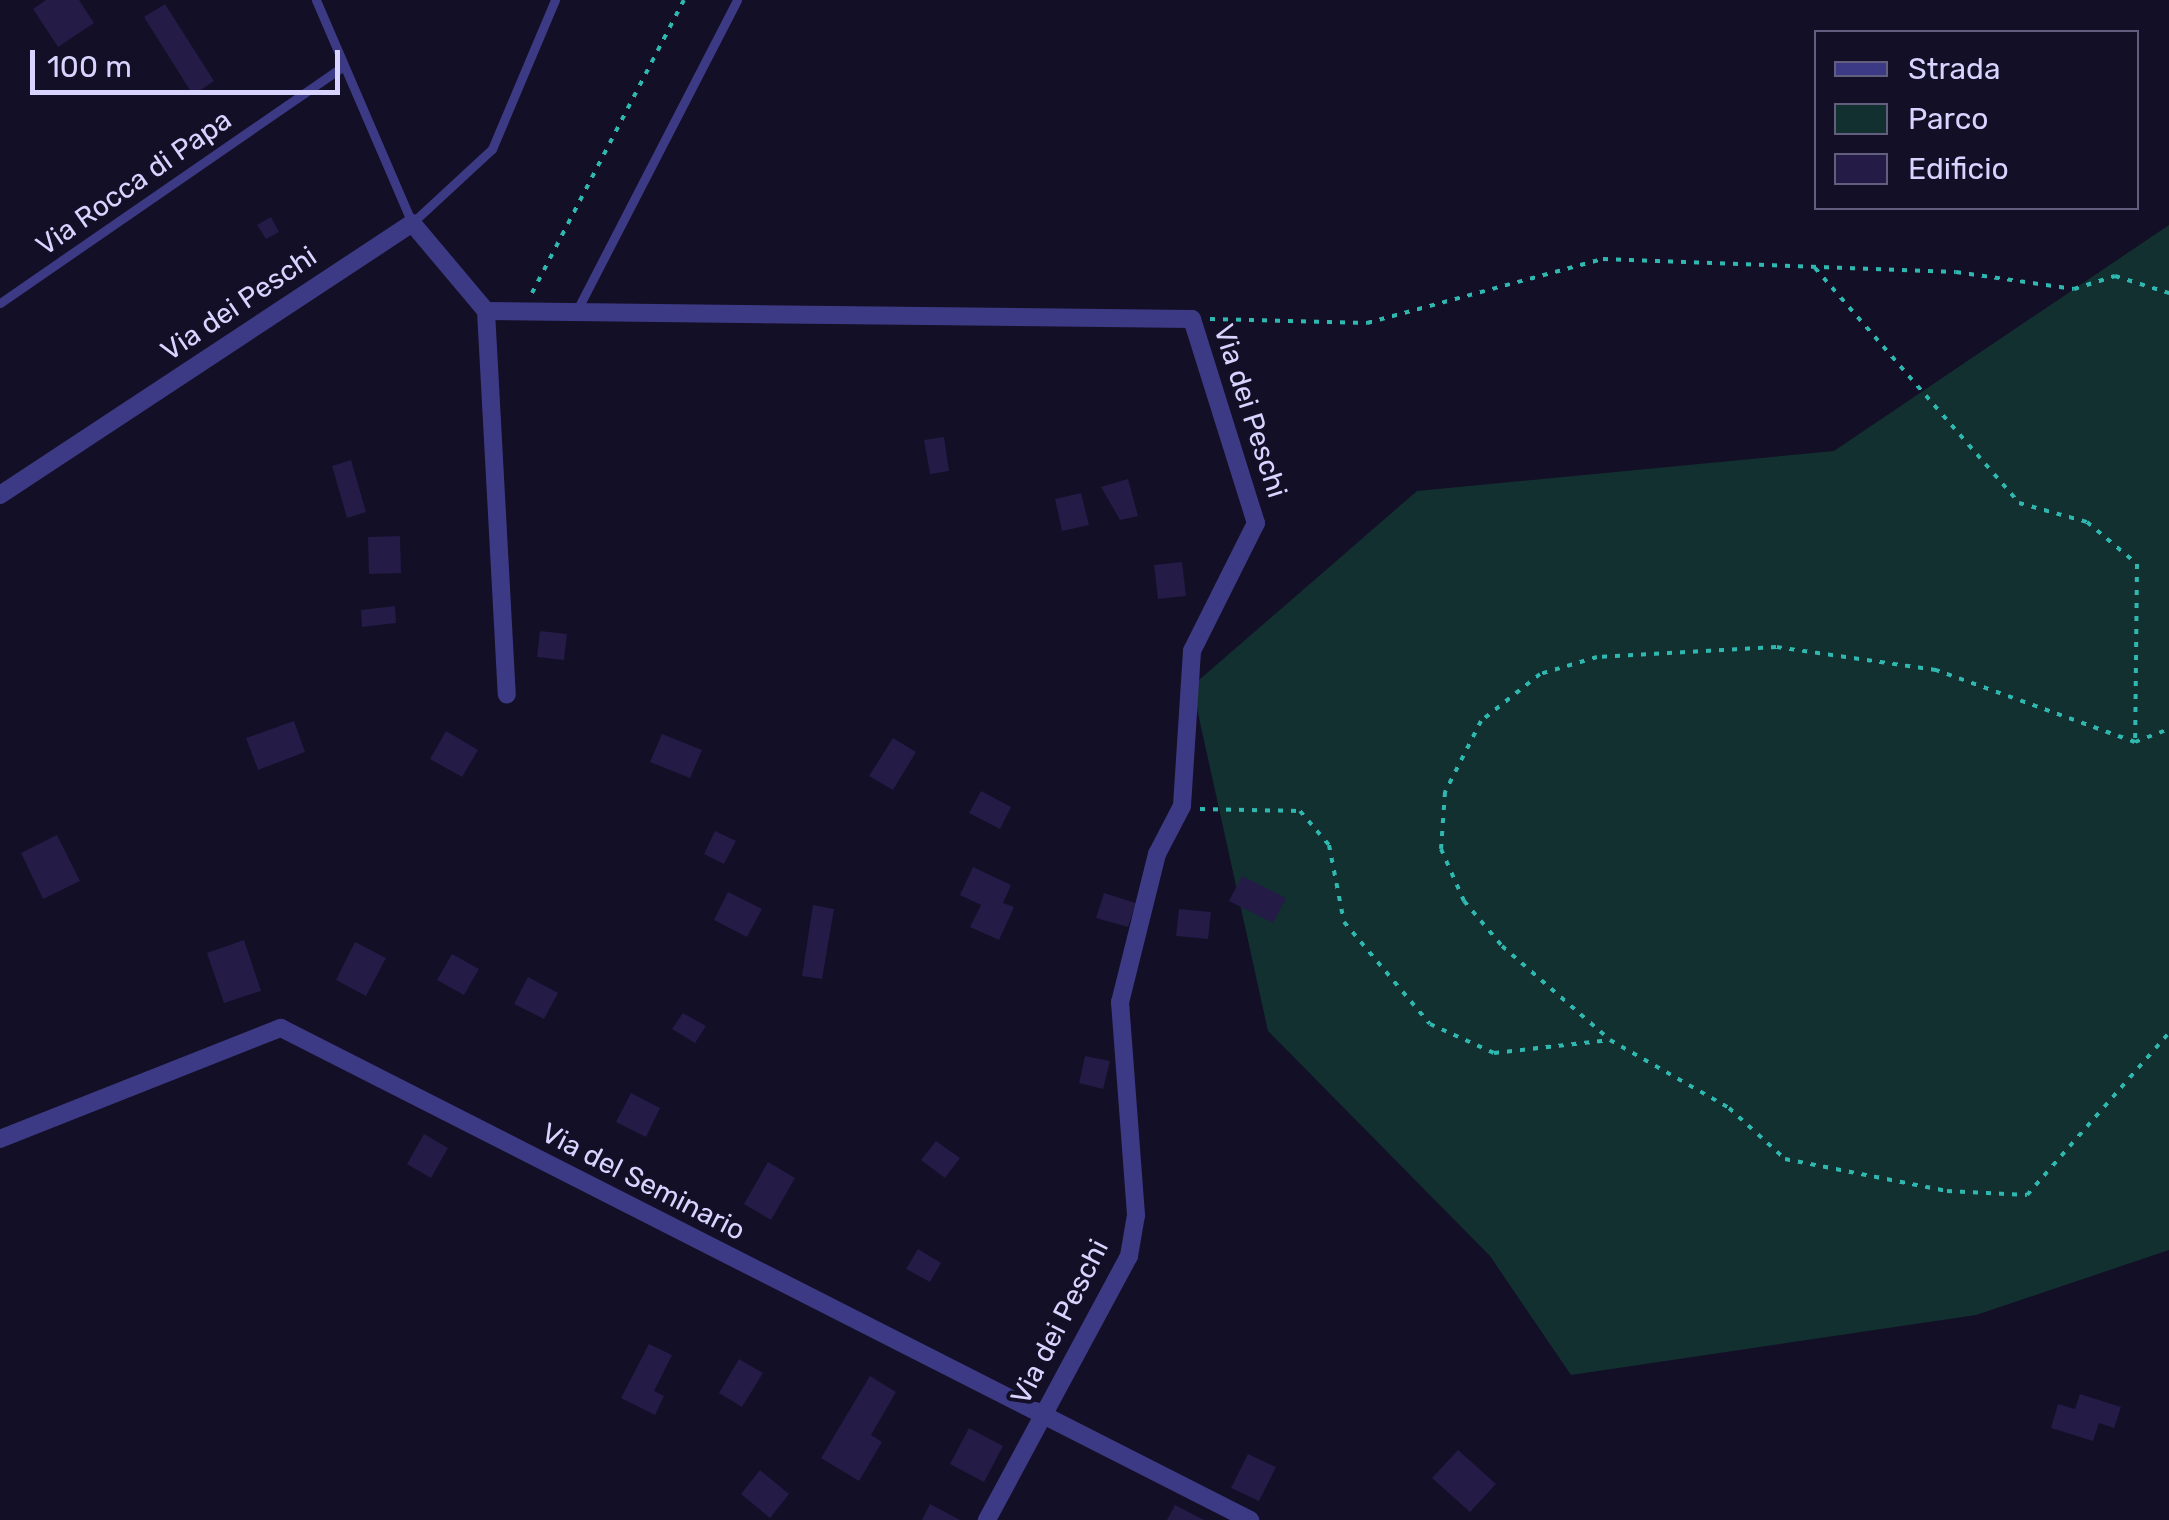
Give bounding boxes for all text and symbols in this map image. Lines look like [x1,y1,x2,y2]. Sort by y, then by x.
scale bar [35,30,345,92]
legend [1814,30,2139,210]
text: 100 m [47,49,132,85]
text: Strada [1908,51,2001,87]
text: Parco [1908,101,1988,137]
street label: Via Rocca di Papa [30,103,238,263]
text: Edificio [1908,151,2009,187]
street label: Via dei Peschi [155,240,323,368]
street label: Via dei Peschi [1206,320,1294,502]
street label: Via del Seminario [536,1116,750,1248]
street label: Via dei Peschi [1004,1234,1116,1410]

